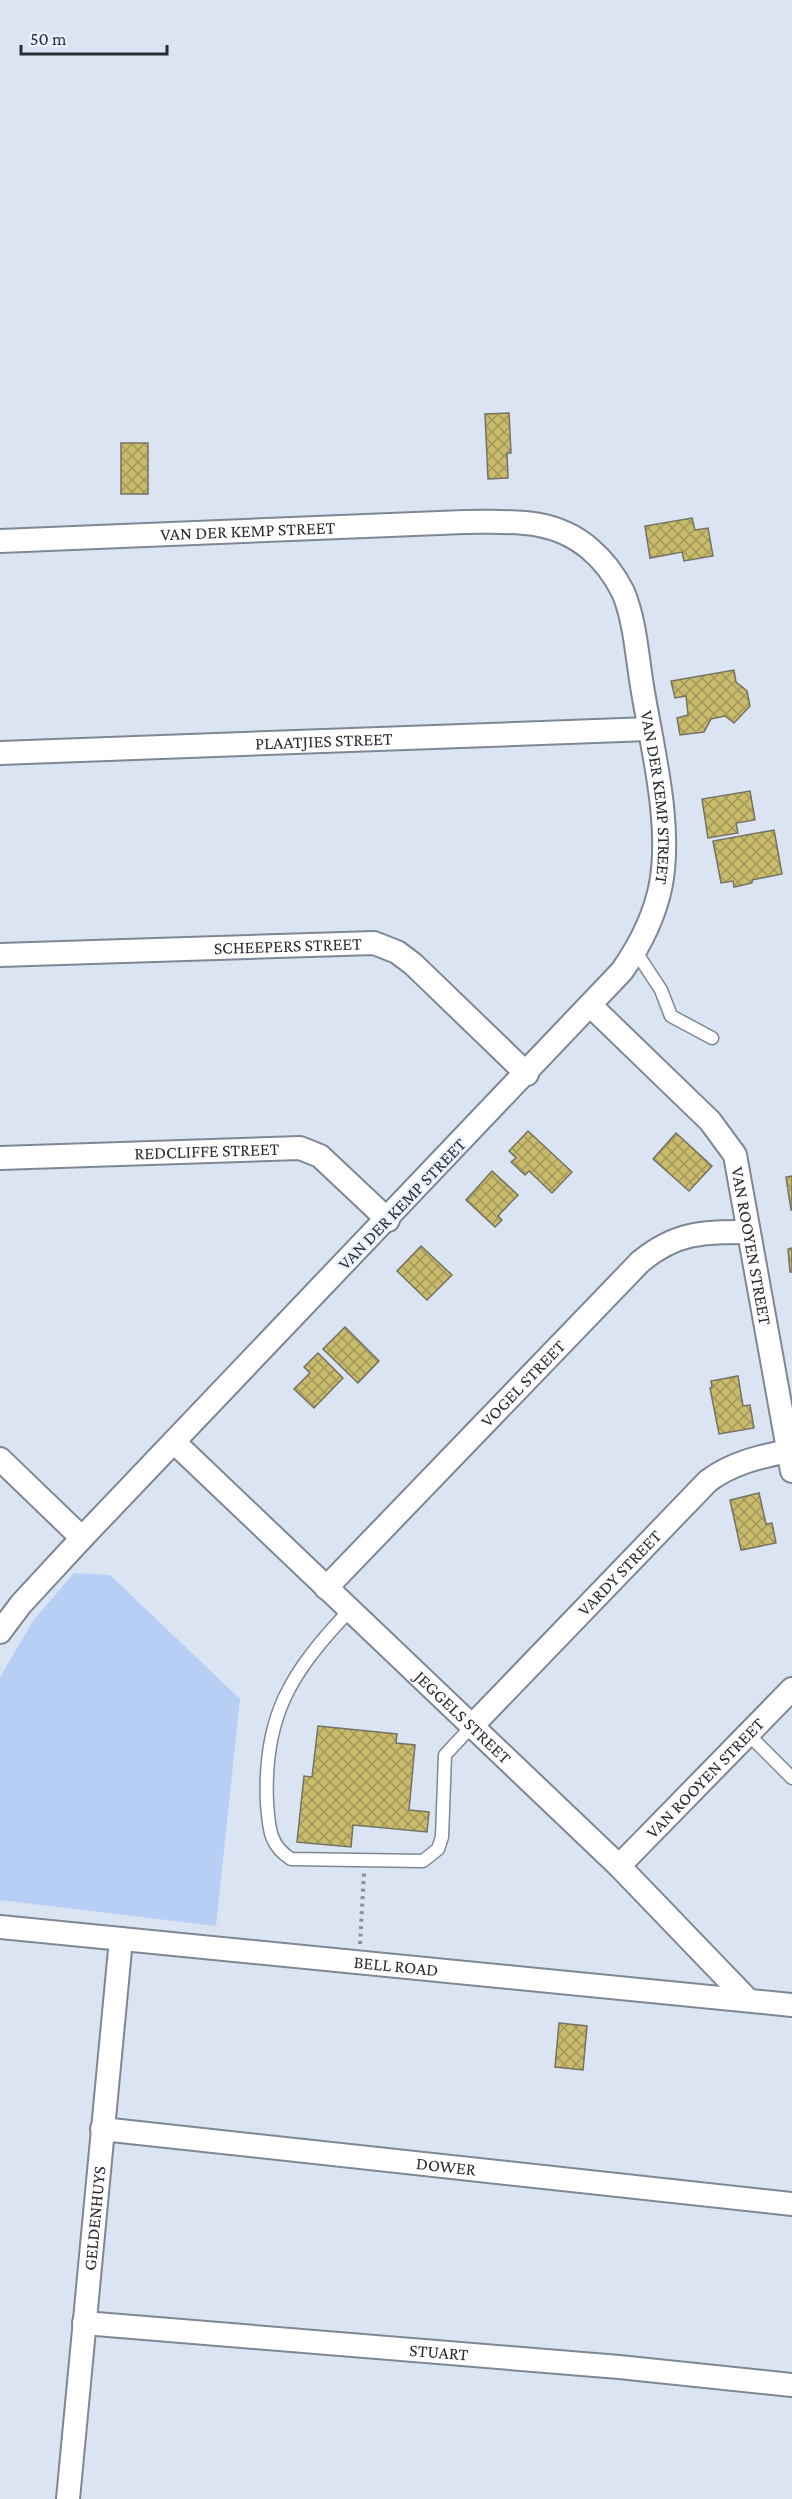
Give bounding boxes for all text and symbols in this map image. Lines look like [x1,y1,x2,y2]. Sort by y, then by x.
scale bar [21,18,166,56]
text: 50 m [30,29,67,49]
street label: VAN DER KEMP STREET [160,517,336,544]
street label: VAN DER KEMP STREET [636,709,674,886]
street label: PLAATJIES STREET [255,728,393,754]
street label: SCHEEPERS STREET [213,933,362,958]
street label: VAN DER KEMP STREET [334,1134,470,1274]
street label: REDCLIFFE STREET [134,1139,280,1164]
street label: VAN ROOYEN STREET [727,1165,776,1327]
street label: VOGEL STREET [477,1336,570,1431]
street label: VARDY STREET [574,1526,666,1620]
street label: JEGGELS STREET [409,1665,515,1768]
street label: VAN ROOYEN STREET [642,1714,768,1842]
street label: BELL ROAD [353,1952,439,1980]
street label: DOWER [415,2153,478,2180]
street label: GELDENHUYS [80,2165,109,2271]
street label: STUART [409,2340,469,2365]

